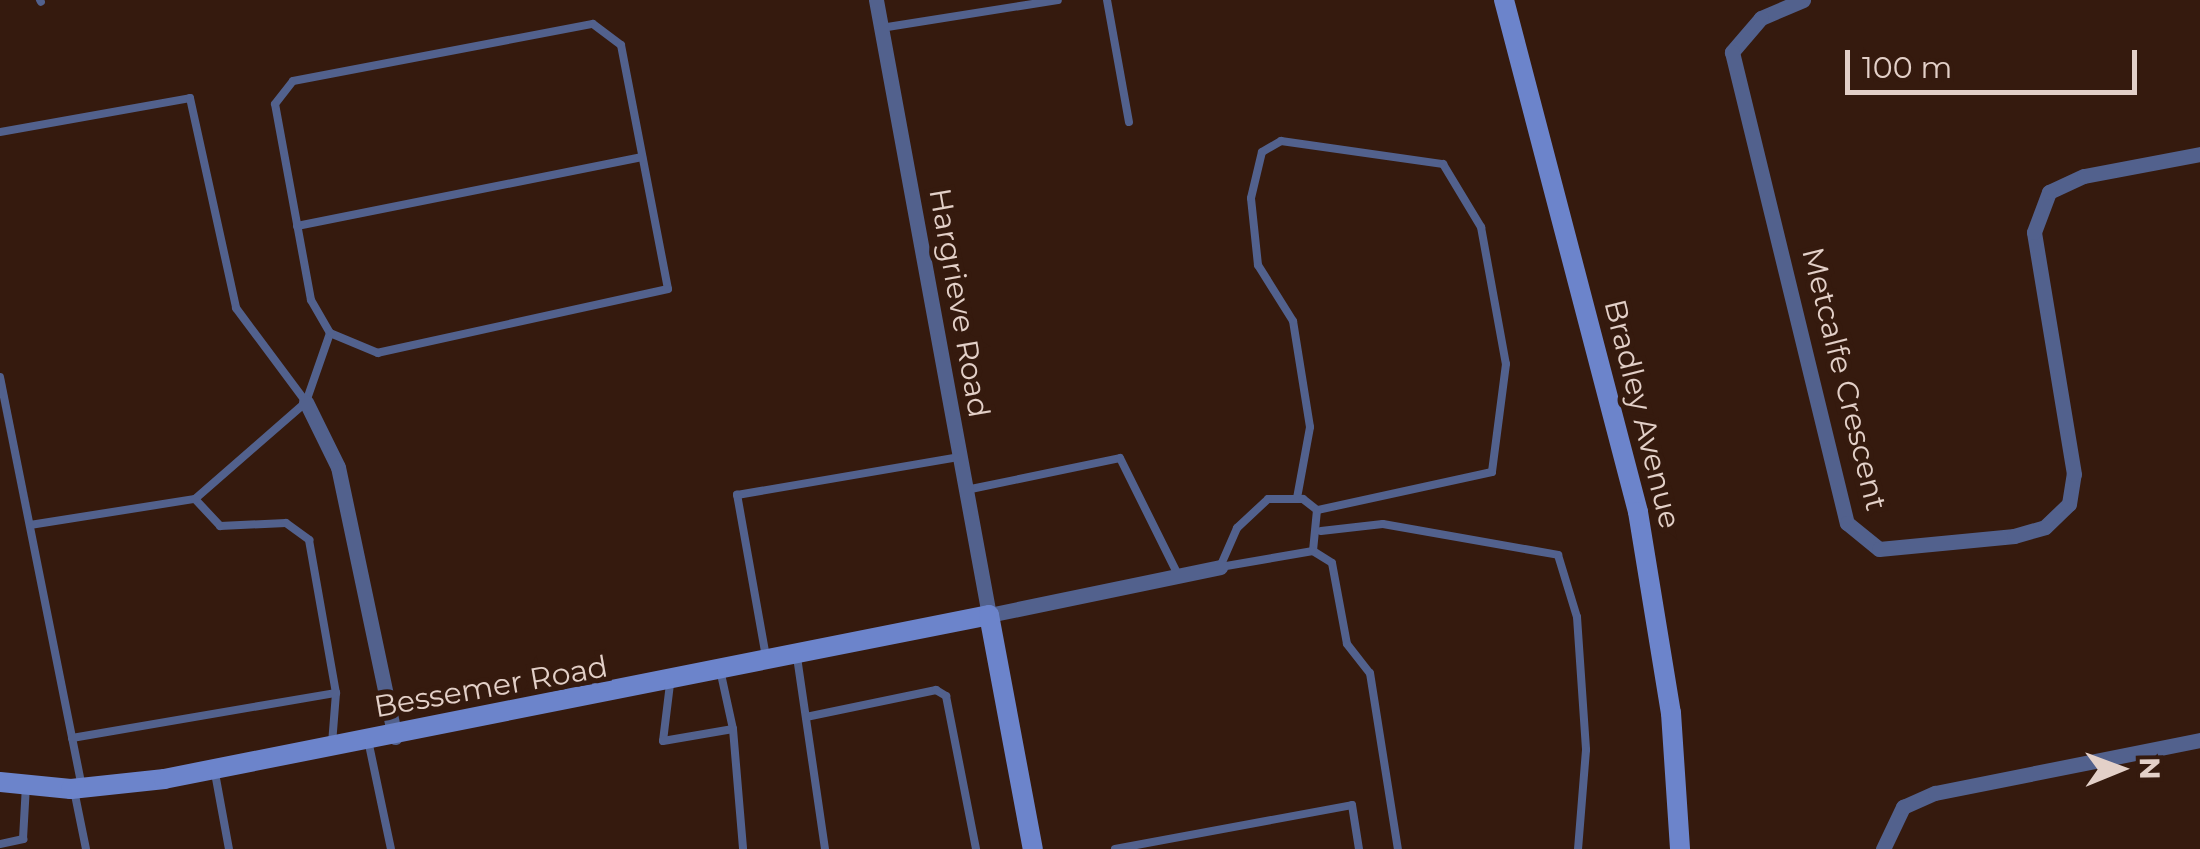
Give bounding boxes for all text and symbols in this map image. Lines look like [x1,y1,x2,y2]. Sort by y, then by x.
scale bar [1850,30,2142,92]
text: 100 m [1862,49,1952,86]
street label: Hargrieve Road [921,186,997,420]
street label: Metcalfe Crescent [1794,244,1894,514]
street label: Bradley Avenue [1596,296,1688,532]
street label: Bessemer Road [371,649,611,725]
north arrow [2070,719,2170,819]
text: N [2133,757,2167,780]

